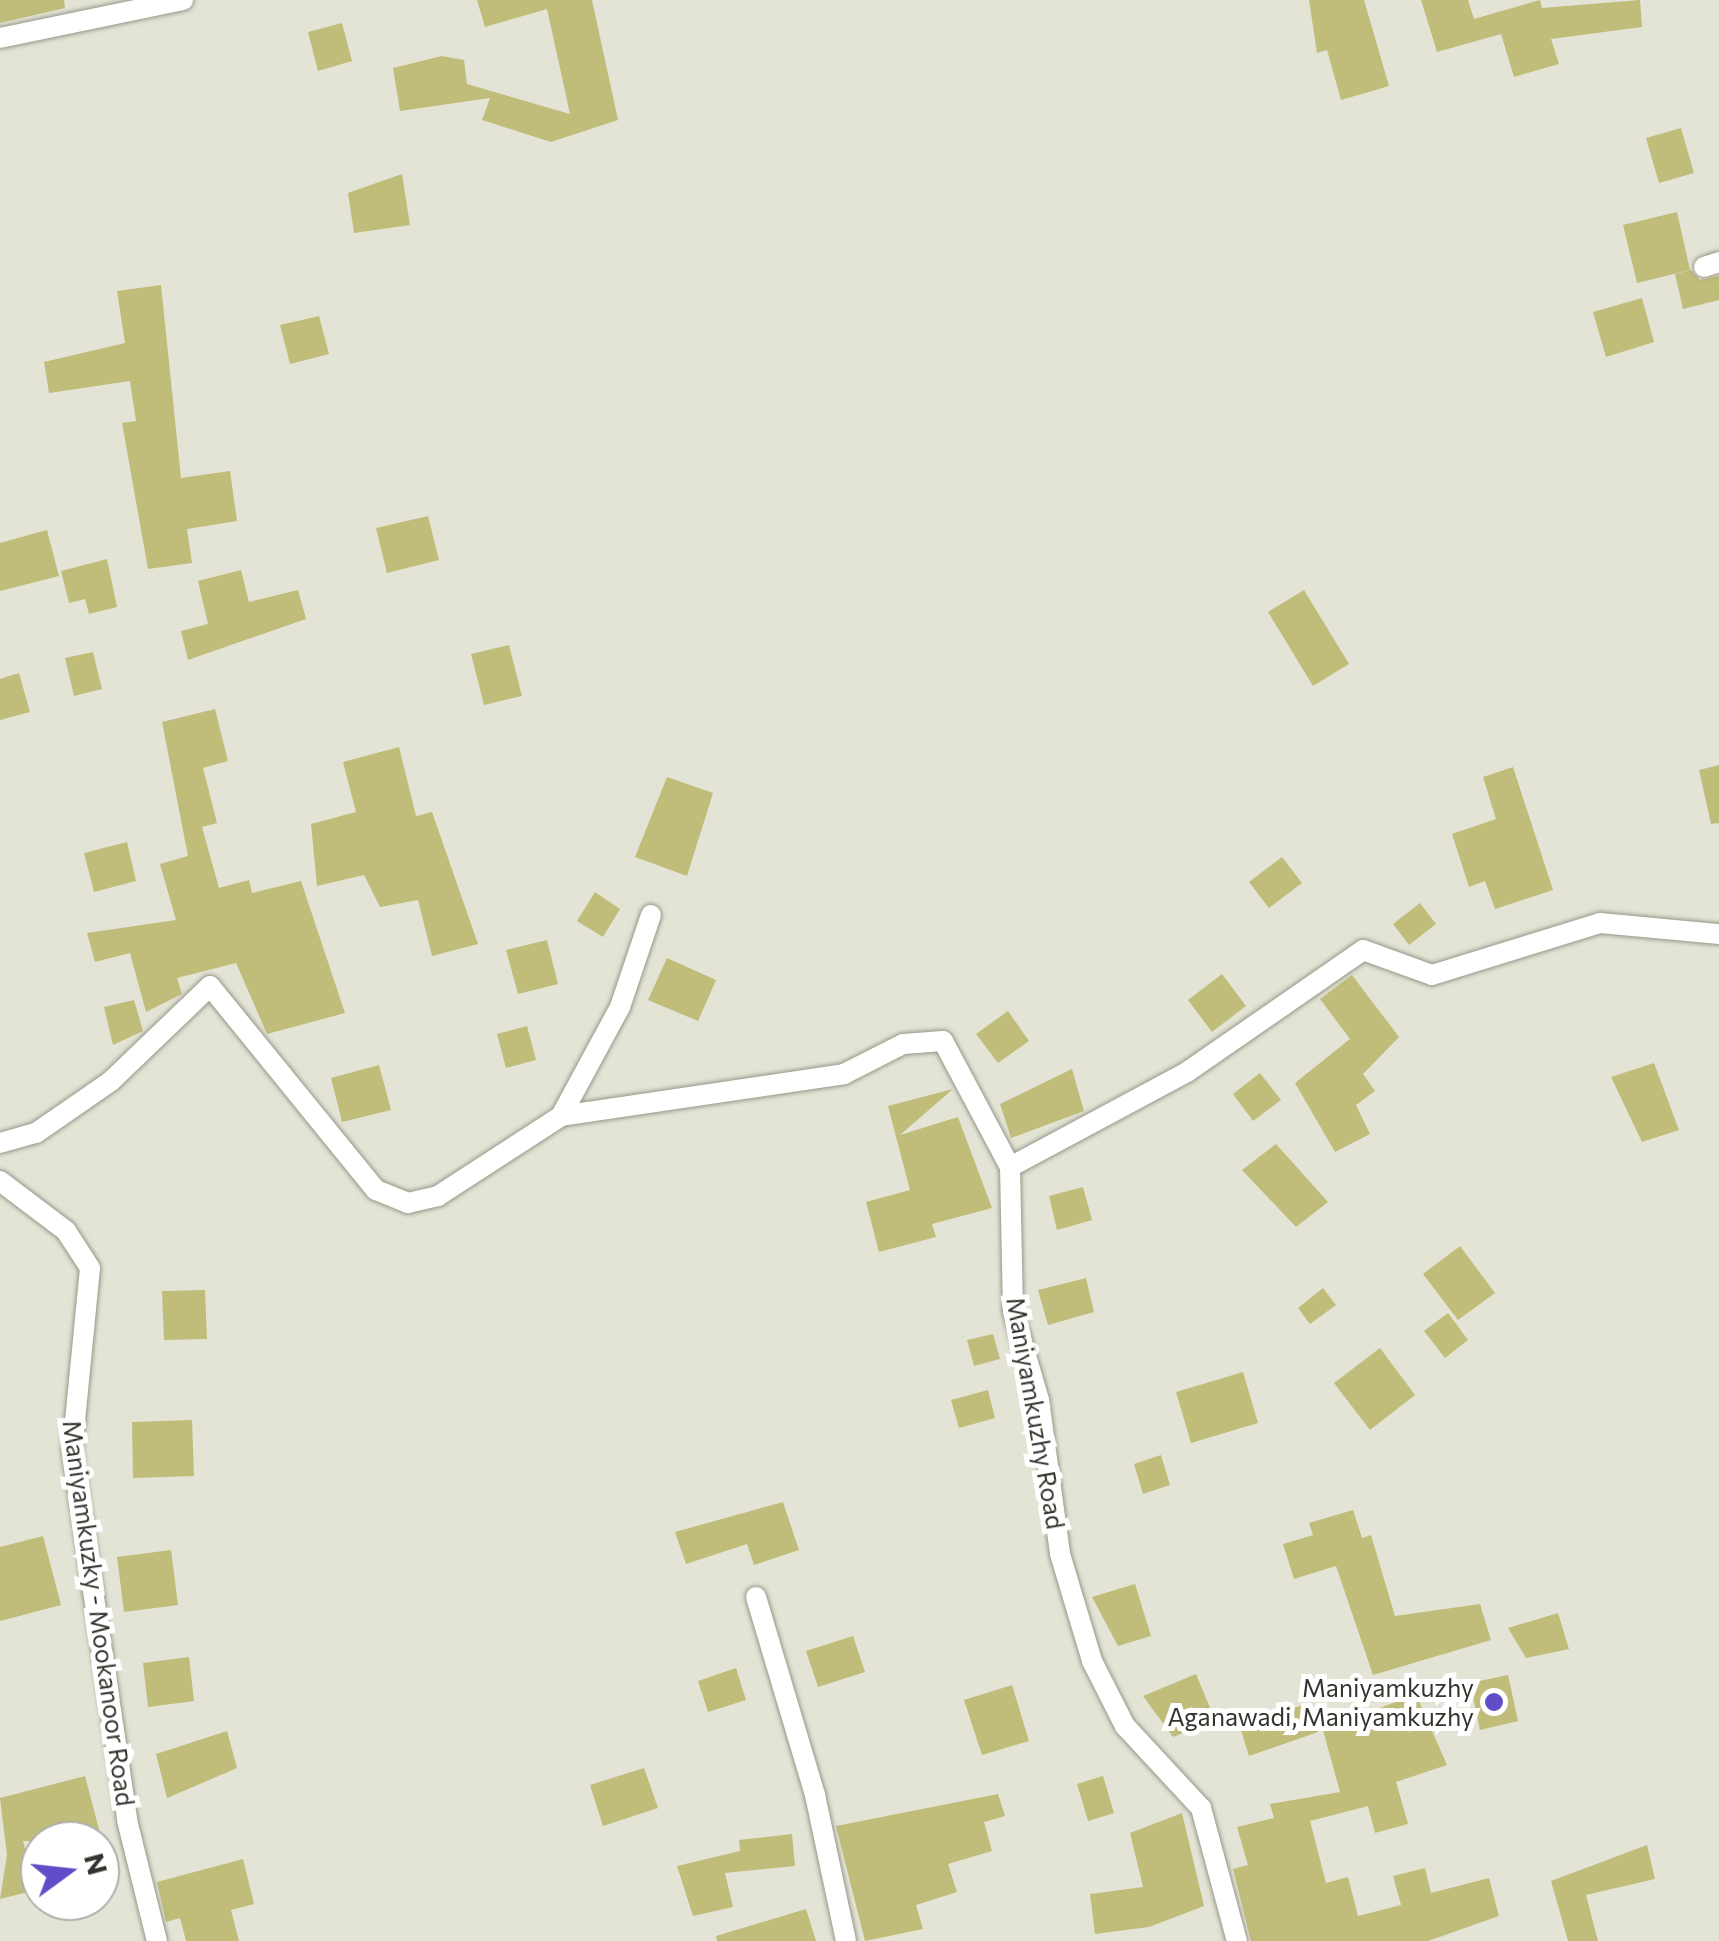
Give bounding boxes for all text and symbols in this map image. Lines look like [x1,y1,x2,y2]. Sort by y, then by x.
street label: Maniyamkuzhy Road [1001,1295,1071,1531]
street label: Maniyamkuzky - Mookanoor Road [57,1418,141,1808]
place label: Maniyamkuzhy Aganawadi, Maniyamkuzhy [1168,1673,1474,1732]
marker: Maniyamkuzhy Aganawadi, Maniyamkuzhy [1483,1691,1505,1713]
north arrow [20,1821,120,1921]
text: N [78,1849,116,1878]

